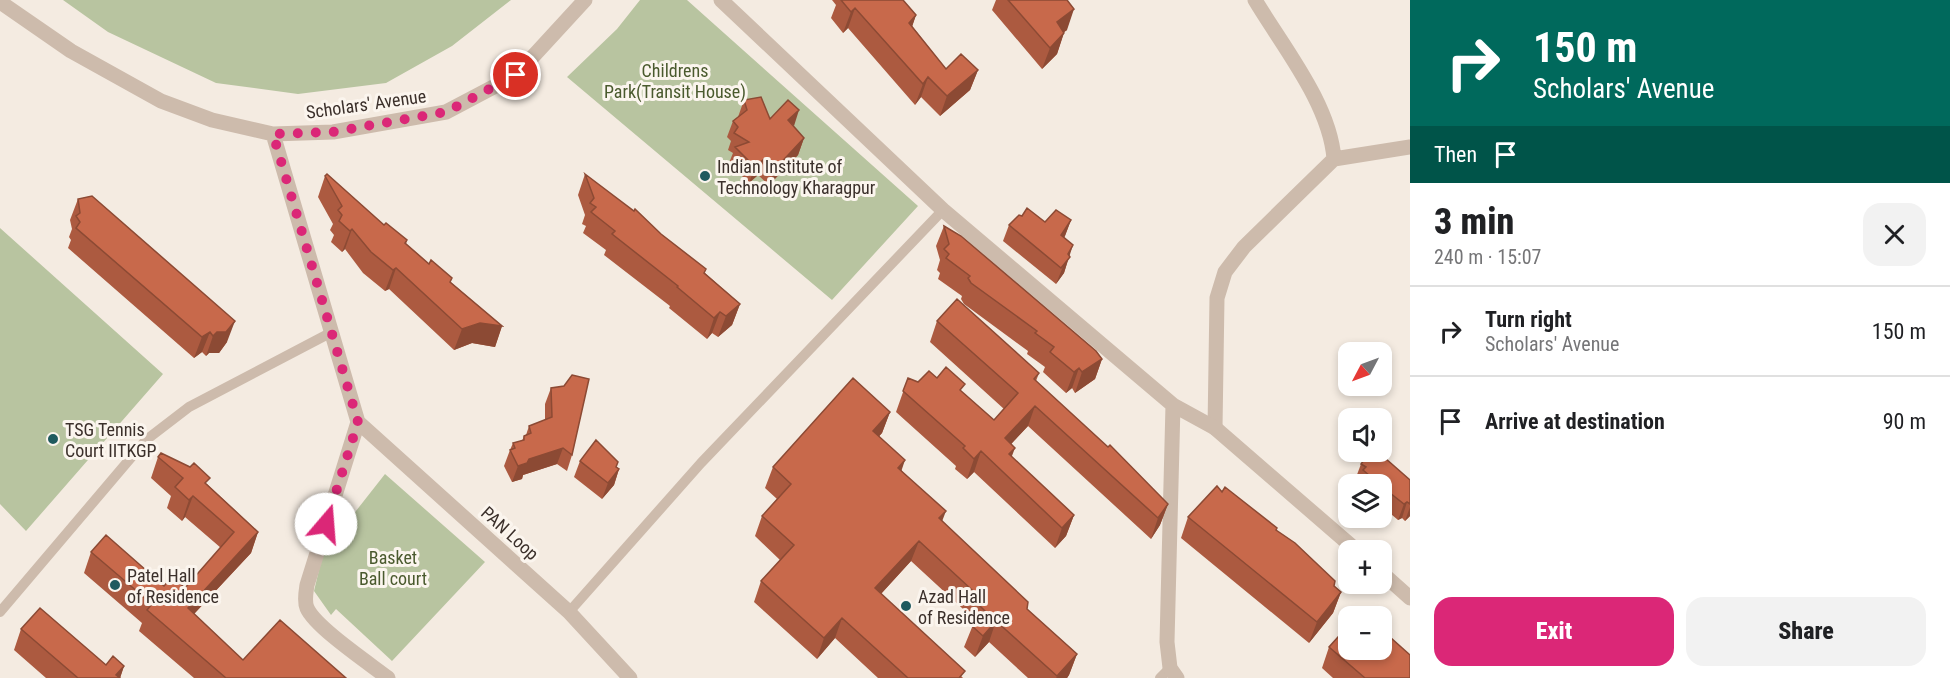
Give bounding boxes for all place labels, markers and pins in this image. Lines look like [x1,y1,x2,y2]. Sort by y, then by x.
pin [490,49,541,100]
place label: Indian Institute of Technology Kharagpur [717,156,876,198]
marker: Indian Institute of Technology Kharagpur [698,169,712,183]
place label: TSG Tennis Court IITKGP [65,419,157,461]
marker: TSG Tennis Court IITKGP [46,432,60,446]
place label: Patel Hall of Residence [127,565,219,607]
marker: Patel Hall of Residence [108,578,122,592]
place label: Azad Hall of Residence [918,586,1010,628]
marker: Azad Hall of Residence [899,599,913,613]

